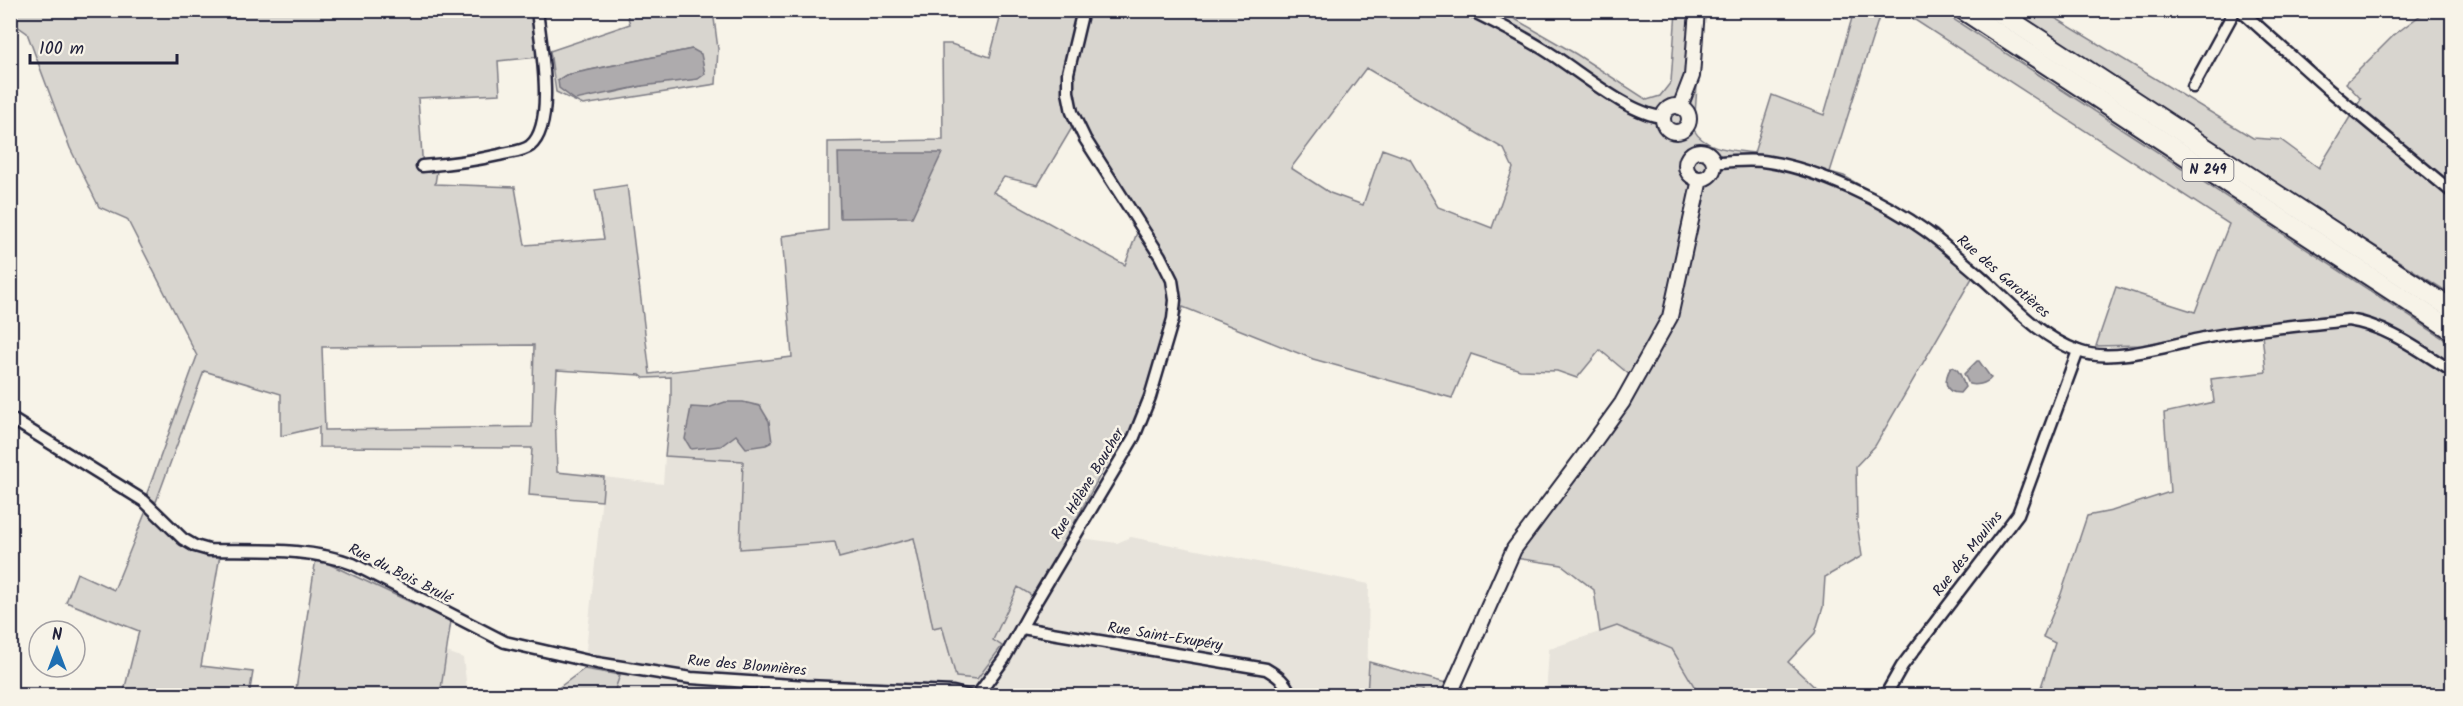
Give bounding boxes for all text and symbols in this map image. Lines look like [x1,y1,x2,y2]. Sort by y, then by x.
scale bar [30,27,177,65]
text: 100 m [39,35,84,64]
road number: N 249 [2182,159,2234,181]
street label: Rue des Garotières [1951,229,2056,325]
street label: Rue Hélène Boucher [1045,423,1131,544]
street label: Rue des Moulins [1927,506,2009,602]
street label: Rue du Bois Brulé [344,537,457,611]
street label: Rue Saint-Exupéry [1106,616,1225,658]
north arrow [27,619,87,679]
text: N [52,623,62,648]
street label: Rue des Blonnières [686,649,808,683]

